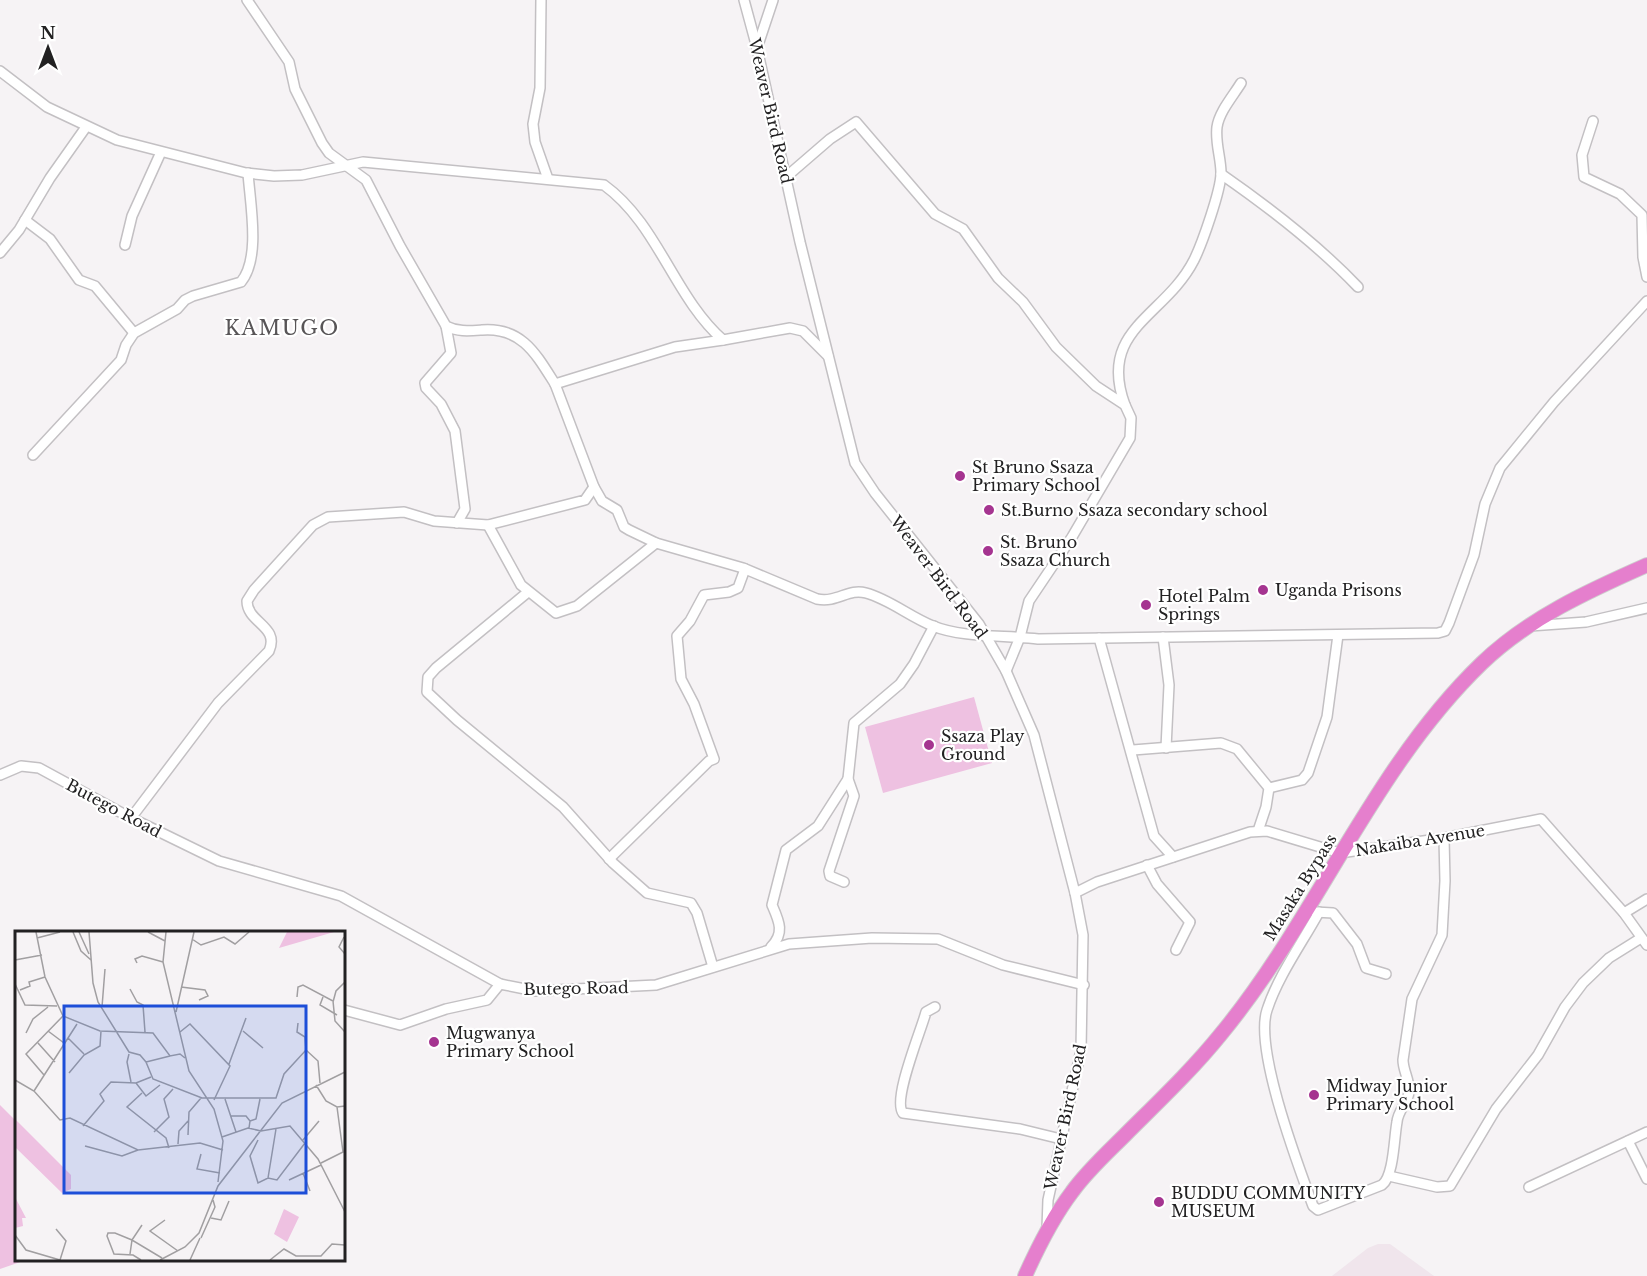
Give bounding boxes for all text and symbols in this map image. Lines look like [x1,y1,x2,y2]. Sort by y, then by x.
north arrow [18,18,78,78]
text: N [40,23,56,43]
street label: Weaver Bird Road [744,35,798,186]
district label: KAMUGO [224,316,340,340]
place label: St Bruno Ssaza Primary School [972,457,1100,495]
marker: St Bruno Ssaza Primary School [953,469,967,483]
place label: St.Burno Ssaza secondary school [1001,500,1268,520]
marker: St.Burno Ssaza secondary school [982,503,996,517]
street label: Weaver Bird Road [886,511,992,643]
place label: St. Bruno Ssaza Church [1000,532,1110,570]
marker: St. Bruno Ssaza Church [981,544,995,558]
place label: Uganda Prisons [1275,580,1402,600]
marker: Uganda Prisons [1256,583,1270,597]
place label: Hotel Palm Springs [1158,586,1250,624]
marker: Hotel Palm Springs [1139,598,1153,612]
place label: Ssaza Play Ground [941,726,1025,764]
marker: Ssaza Play Ground [922,738,936,752]
street label: Butego Road [63,774,165,842]
street label: Nakaiba Avenue [1354,820,1486,860]
street label: Masaka Bypass [1259,830,1341,944]
inset map [15,931,345,1261]
street label: Butego Road [523,977,629,999]
place label: Mugwanya Primary School [446,1023,574,1061]
marker: Mugwanya Primary School [427,1035,441,1049]
street label: Weaver Bird Road [1040,1042,1090,1193]
place label: Midway Junior Primary School [1326,1076,1454,1114]
marker: Midway Junior Primary School [1307,1088,1321,1102]
place label: BUDDU COMMUNITY MUSEUM [1171,1183,1365,1221]
marker: BUDDU COMMUNITY MUSEUM [1152,1195,1166,1209]

